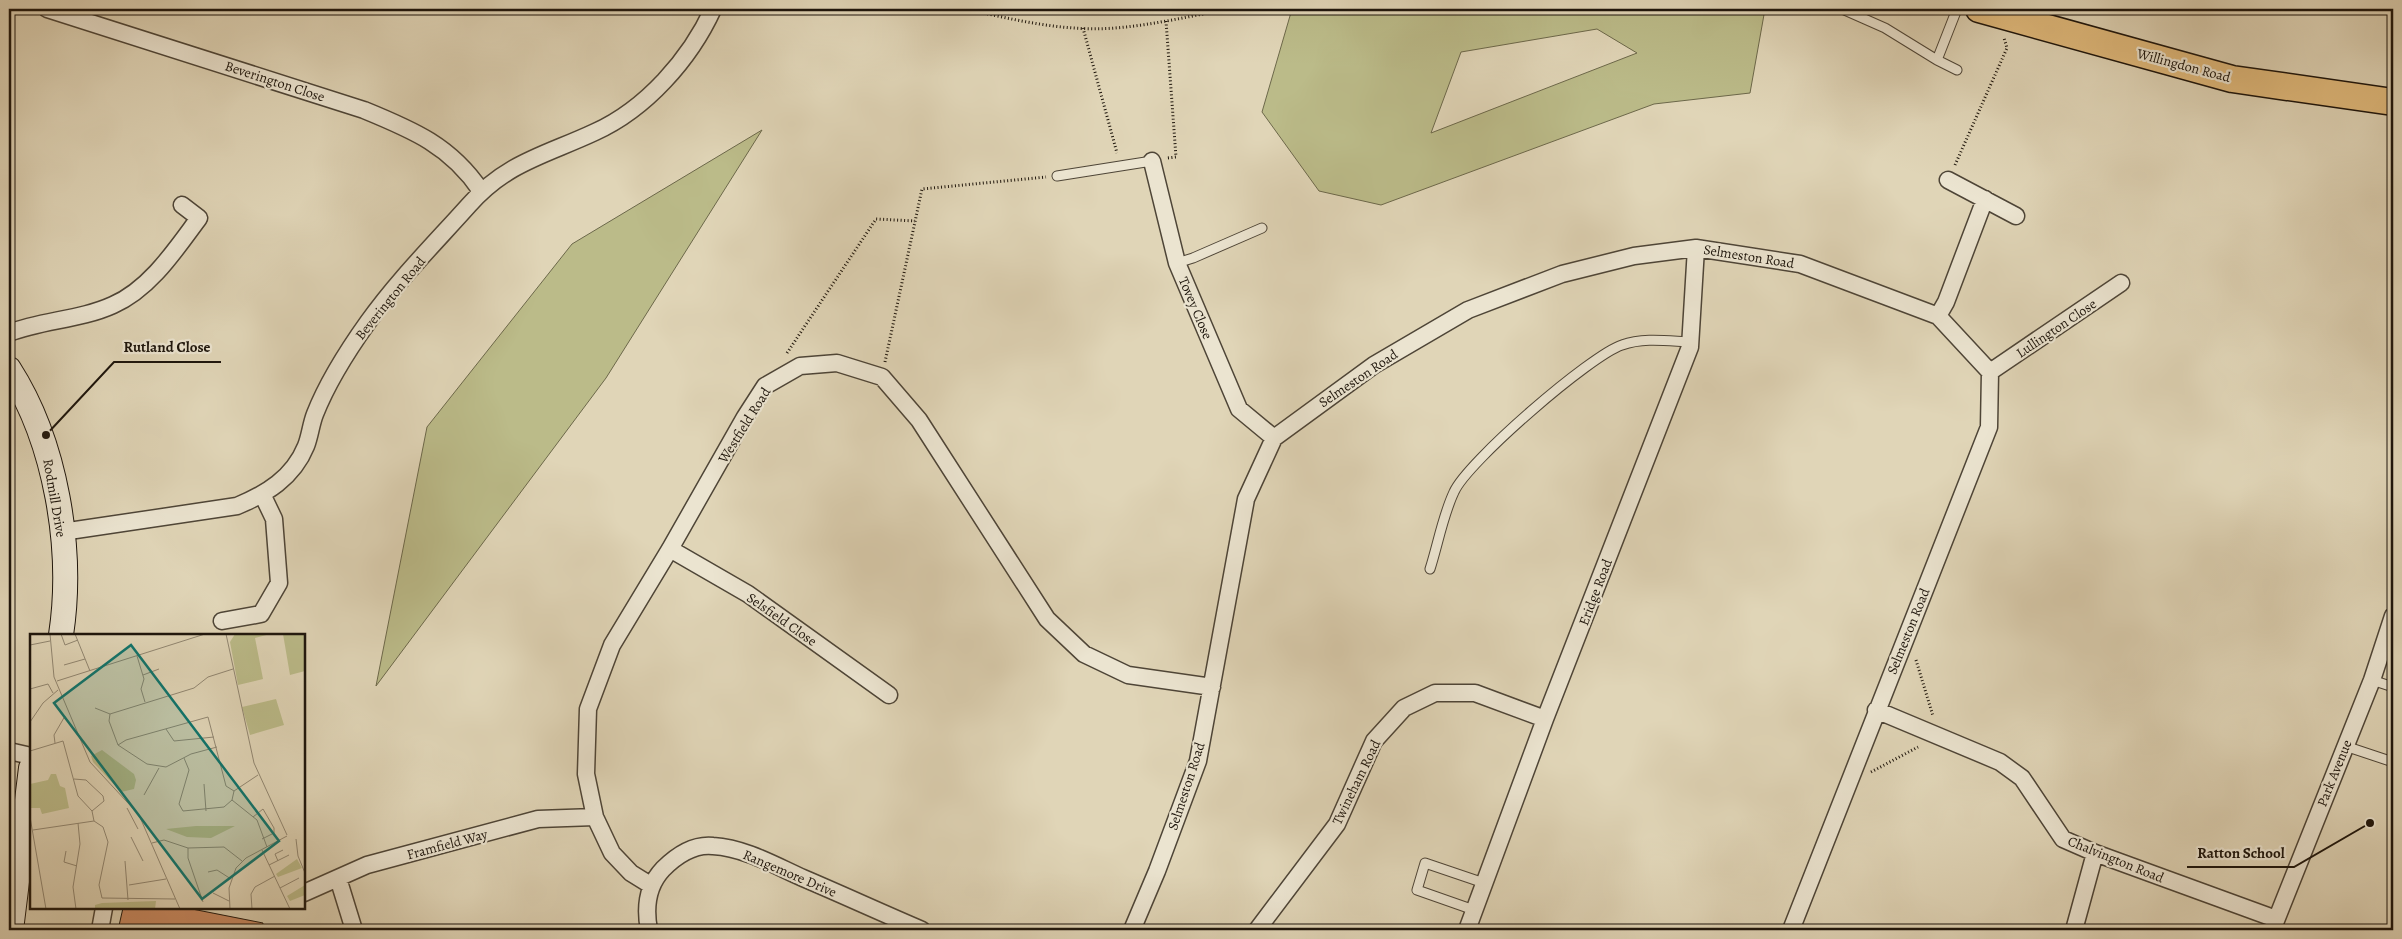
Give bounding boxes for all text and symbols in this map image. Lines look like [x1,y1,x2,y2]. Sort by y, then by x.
street label: Willingdon Road [2134,44,2233,87]
street label: Beverington Close [223,56,327,107]
street label: Selmeston Road [1702,240,1796,273]
street label: Beverington Road [351,252,430,344]
street label: Tovey Close [1174,274,1217,342]
street label: Lullington Close [2012,294,2100,362]
callout: Rutland Close [114,332,221,362]
text: Rutland Close [124,337,210,357]
street label: Selmeston Road [1315,345,1402,412]
street label: Westfield Road [713,383,775,468]
street label: Rodmill Drive [38,457,71,539]
street label: Eridge Road [1574,556,1617,628]
street label: Selmeston Road [1883,585,1935,677]
street label: Selsfield Close [743,588,821,651]
inset map [30,634,305,909]
street label: Twineham Road [1328,736,1385,828]
street label: Park Avenue [2312,737,2357,810]
street label: Selmeston Road [1163,739,1210,833]
street label: Framfield Way [405,824,490,864]
street label: Chalvington Road [2065,832,2167,888]
callout: Ratton School [2187,837,2294,867]
text: Ratton School [2197,843,2285,863]
street label: Rangemore Drive [740,845,840,902]

